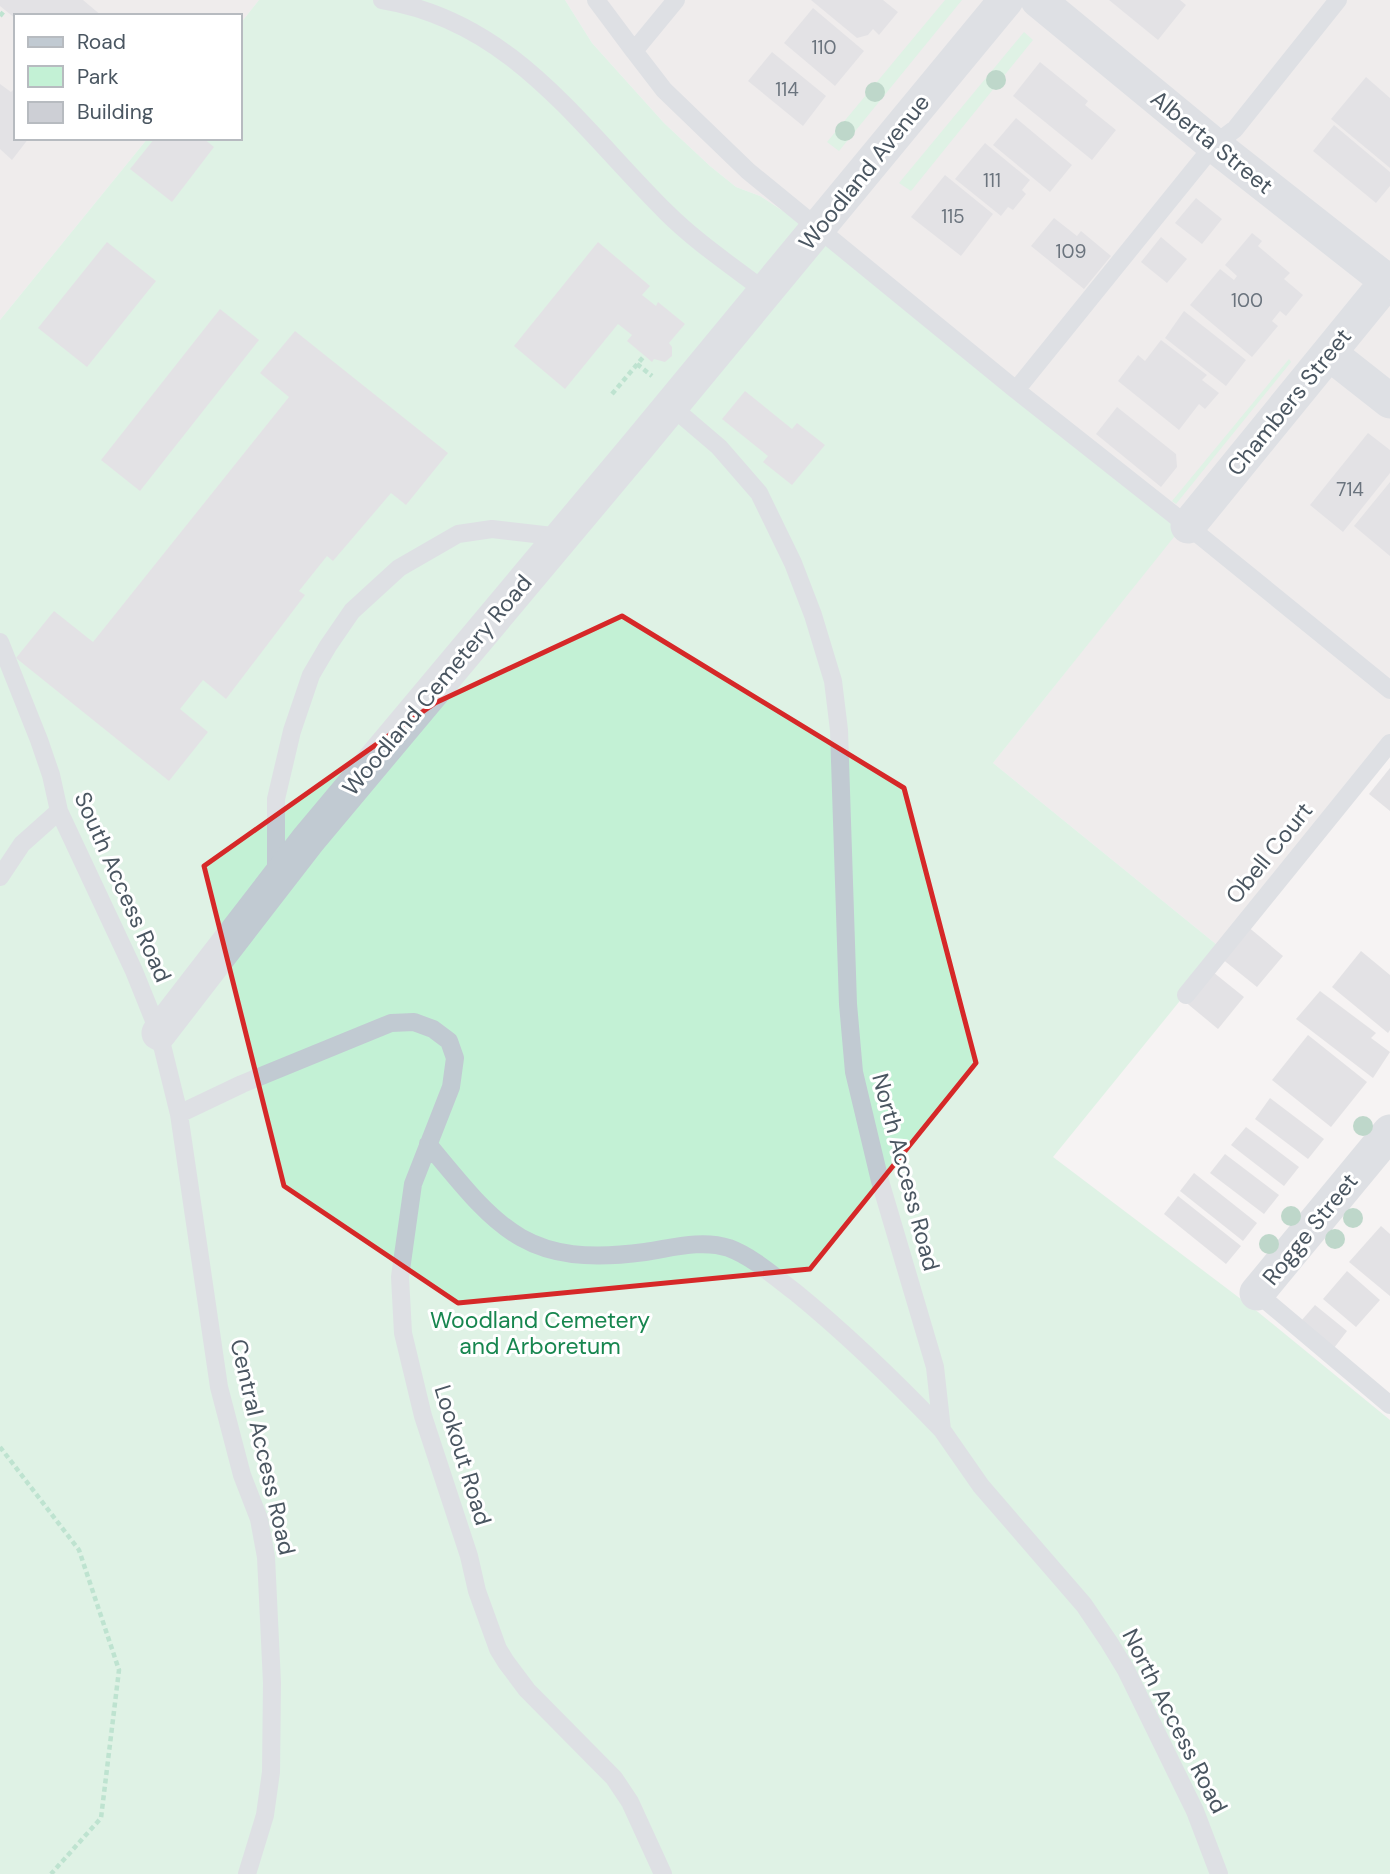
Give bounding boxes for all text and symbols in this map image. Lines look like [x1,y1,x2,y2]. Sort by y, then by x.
legend [14,14,242,140]
text: Road [77,28,126,56]
house number: 110 [812,35,836,60]
text: Park [77,63,119,91]
house number: 114 [775,77,799,102]
street label: Alberta Street [1145,83,1279,201]
street label: Woodland Avenue [792,88,936,256]
text: Building [77,98,154,126]
house number: 111 [983,168,1001,193]
house number: 115 [941,204,965,229]
house number: 109 [1056,239,1086,264]
house number: 100 [1231,288,1263,313]
street label: Chambers Street [1220,322,1358,482]
house number: 714 [1336,477,1364,502]
street label: Woodland Cemetery Road [336,568,538,802]
street label: South Access Road [68,787,178,987]
street label: Obell Court [1219,796,1319,910]
street label: North Access Road [865,1070,947,1274]
street label: Rogge Street [1256,1167,1364,1291]
park label: Woodland Cemetery and Arboretum [430,1305,650,1361]
street label: Central Access Road [224,1336,302,1558]
street label: Lookout Road [427,1381,499,1529]
street label: North Access Road [1116,1624,1234,1818]

